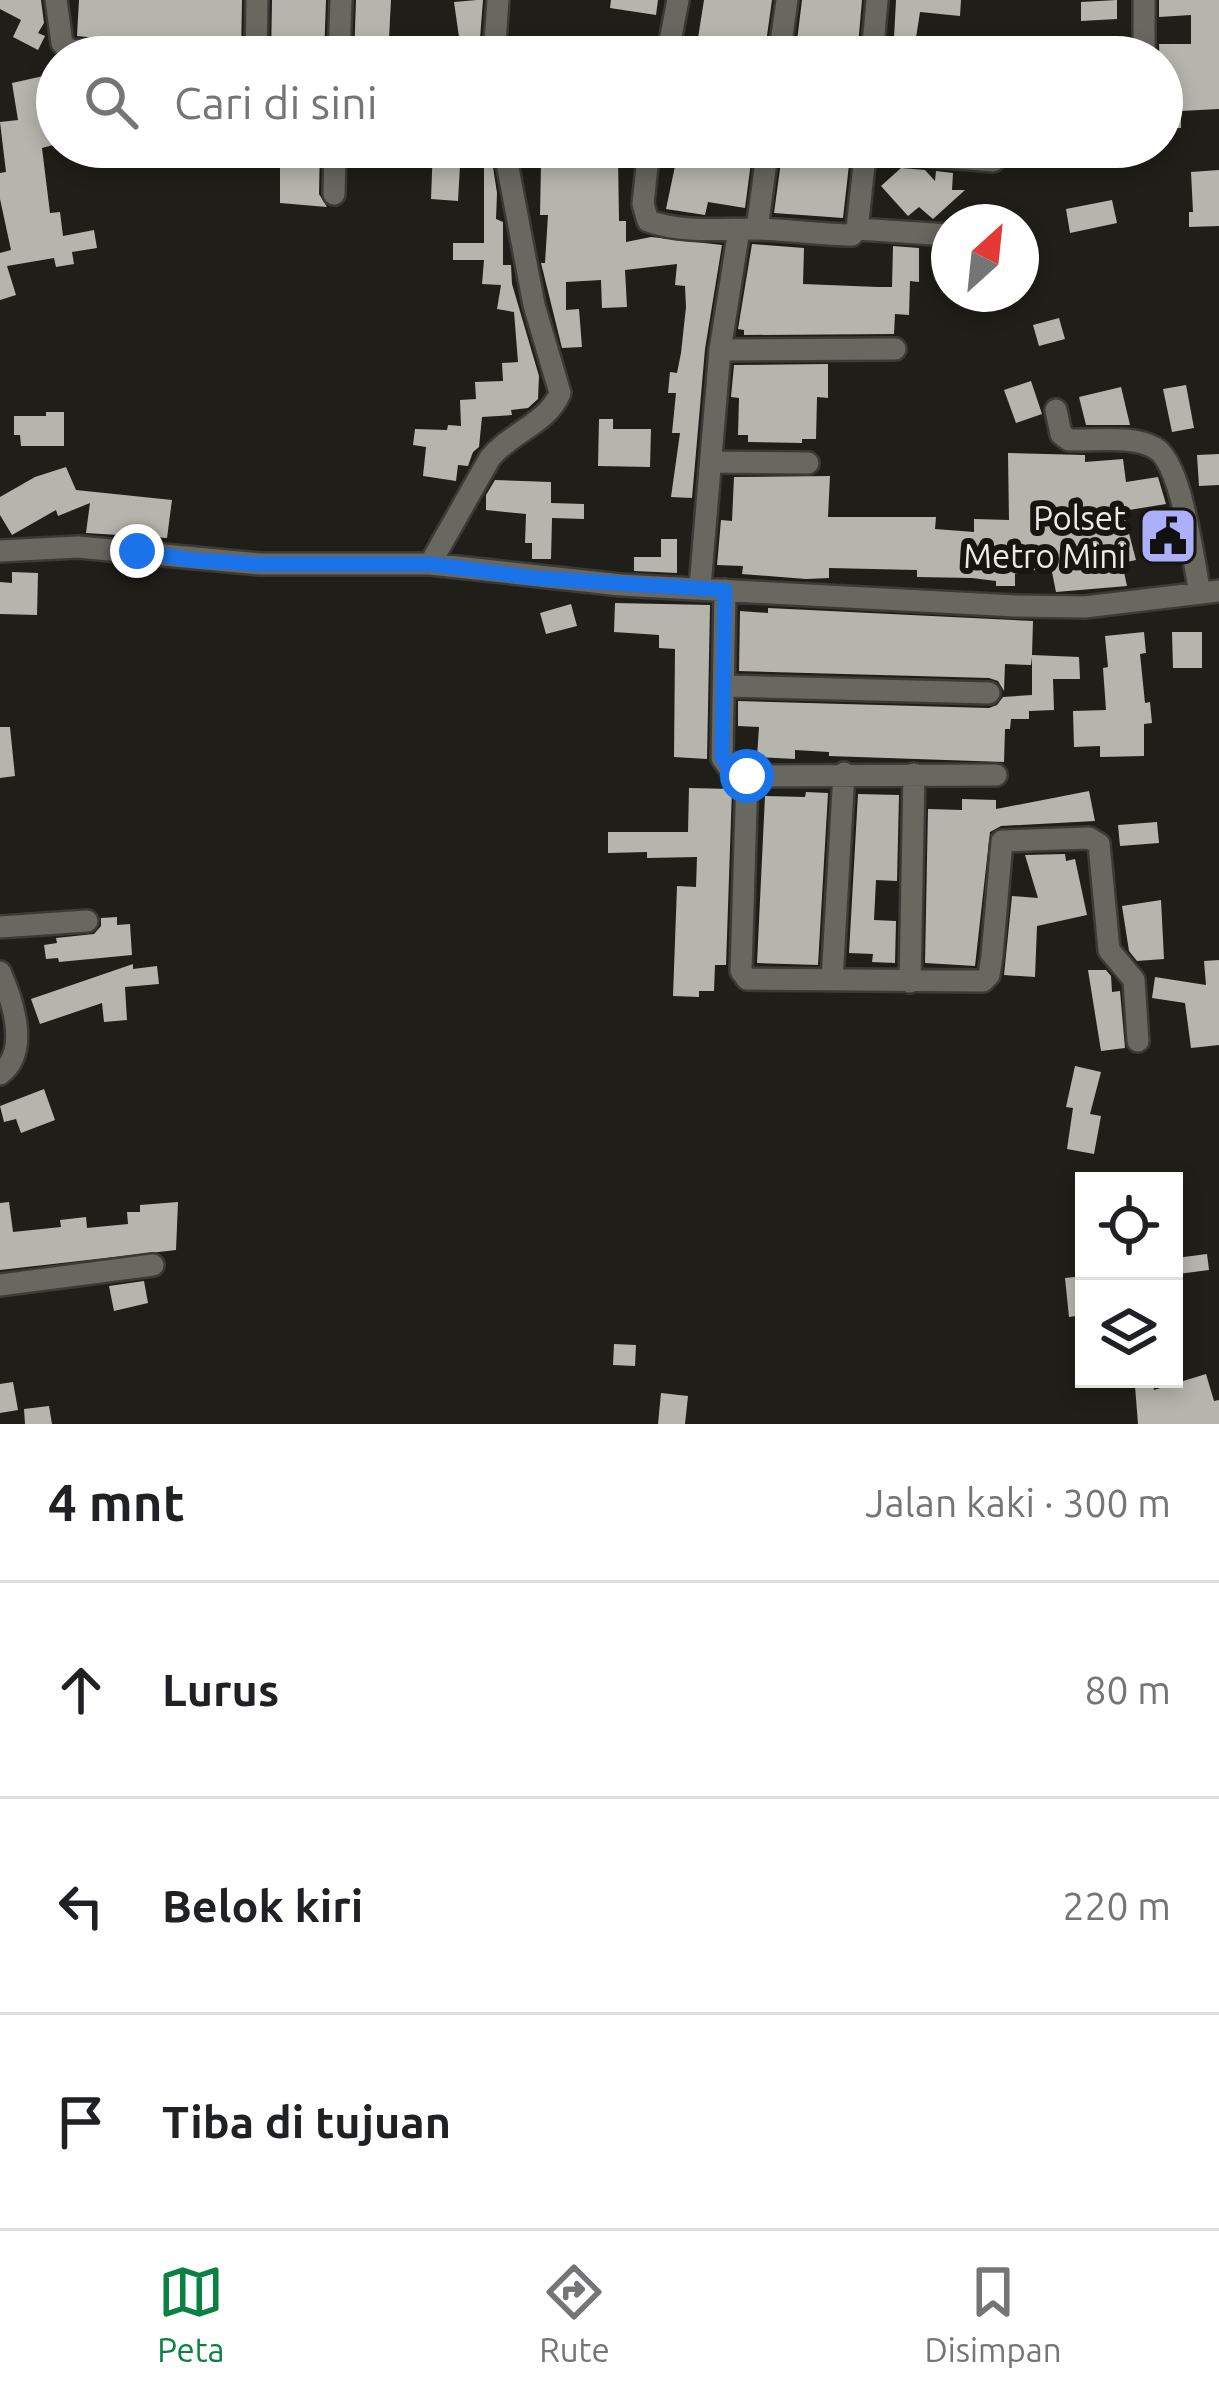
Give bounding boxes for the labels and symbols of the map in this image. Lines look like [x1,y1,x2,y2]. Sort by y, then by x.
north arrow [931,204,1039,312]
place label: Polset Metro Mini [963,499,1126,574]
public building icon: Polset Metro Mini [1137,505,1199,567]
route end [110,524,164,578]
route start [720,749,774,803]

